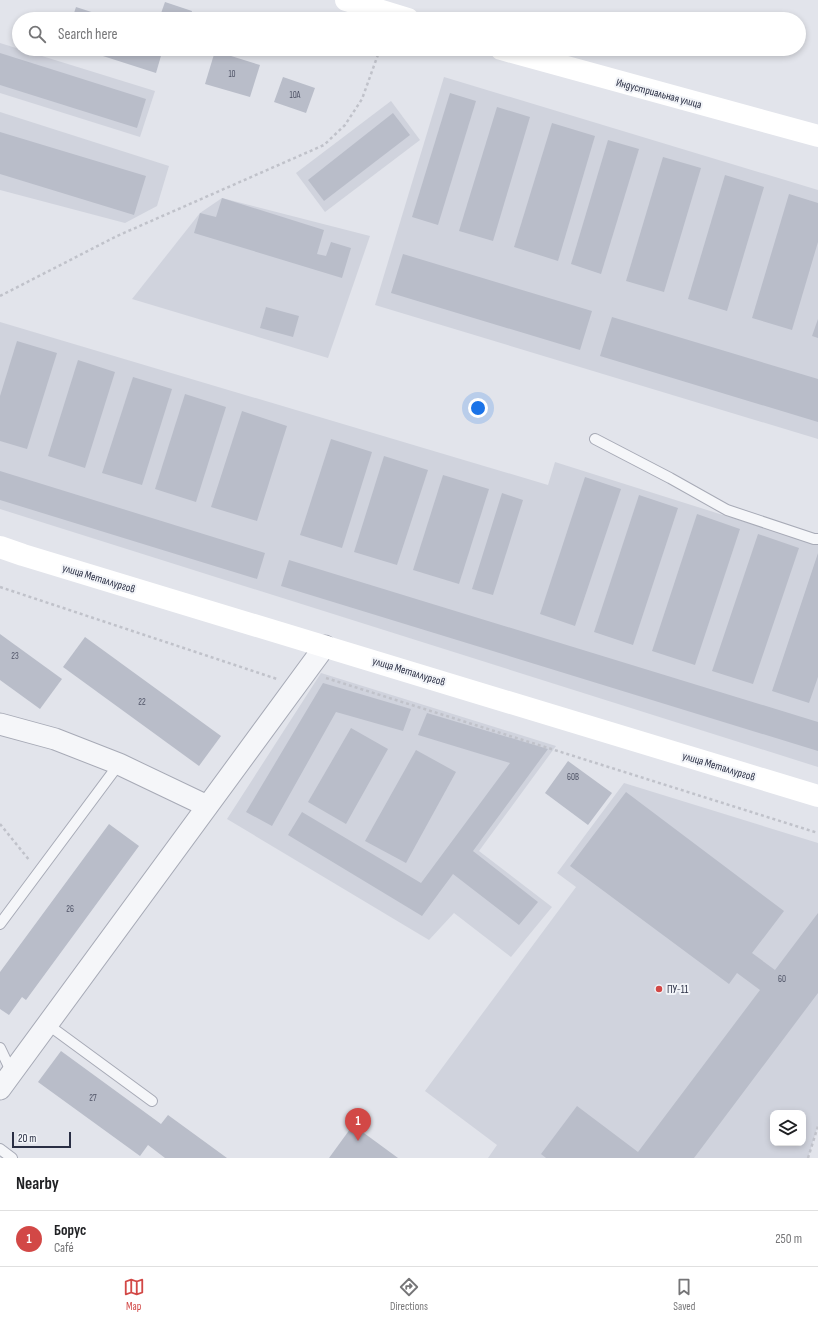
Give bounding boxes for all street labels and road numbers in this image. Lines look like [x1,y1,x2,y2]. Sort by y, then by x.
street label: Индустриальная улица [615,76,703,111]
street label: улица Металлургов [61,561,137,596]
street label: улица Металлургов [371,654,447,689]
street label: улица Металлургов [681,749,757,784]

